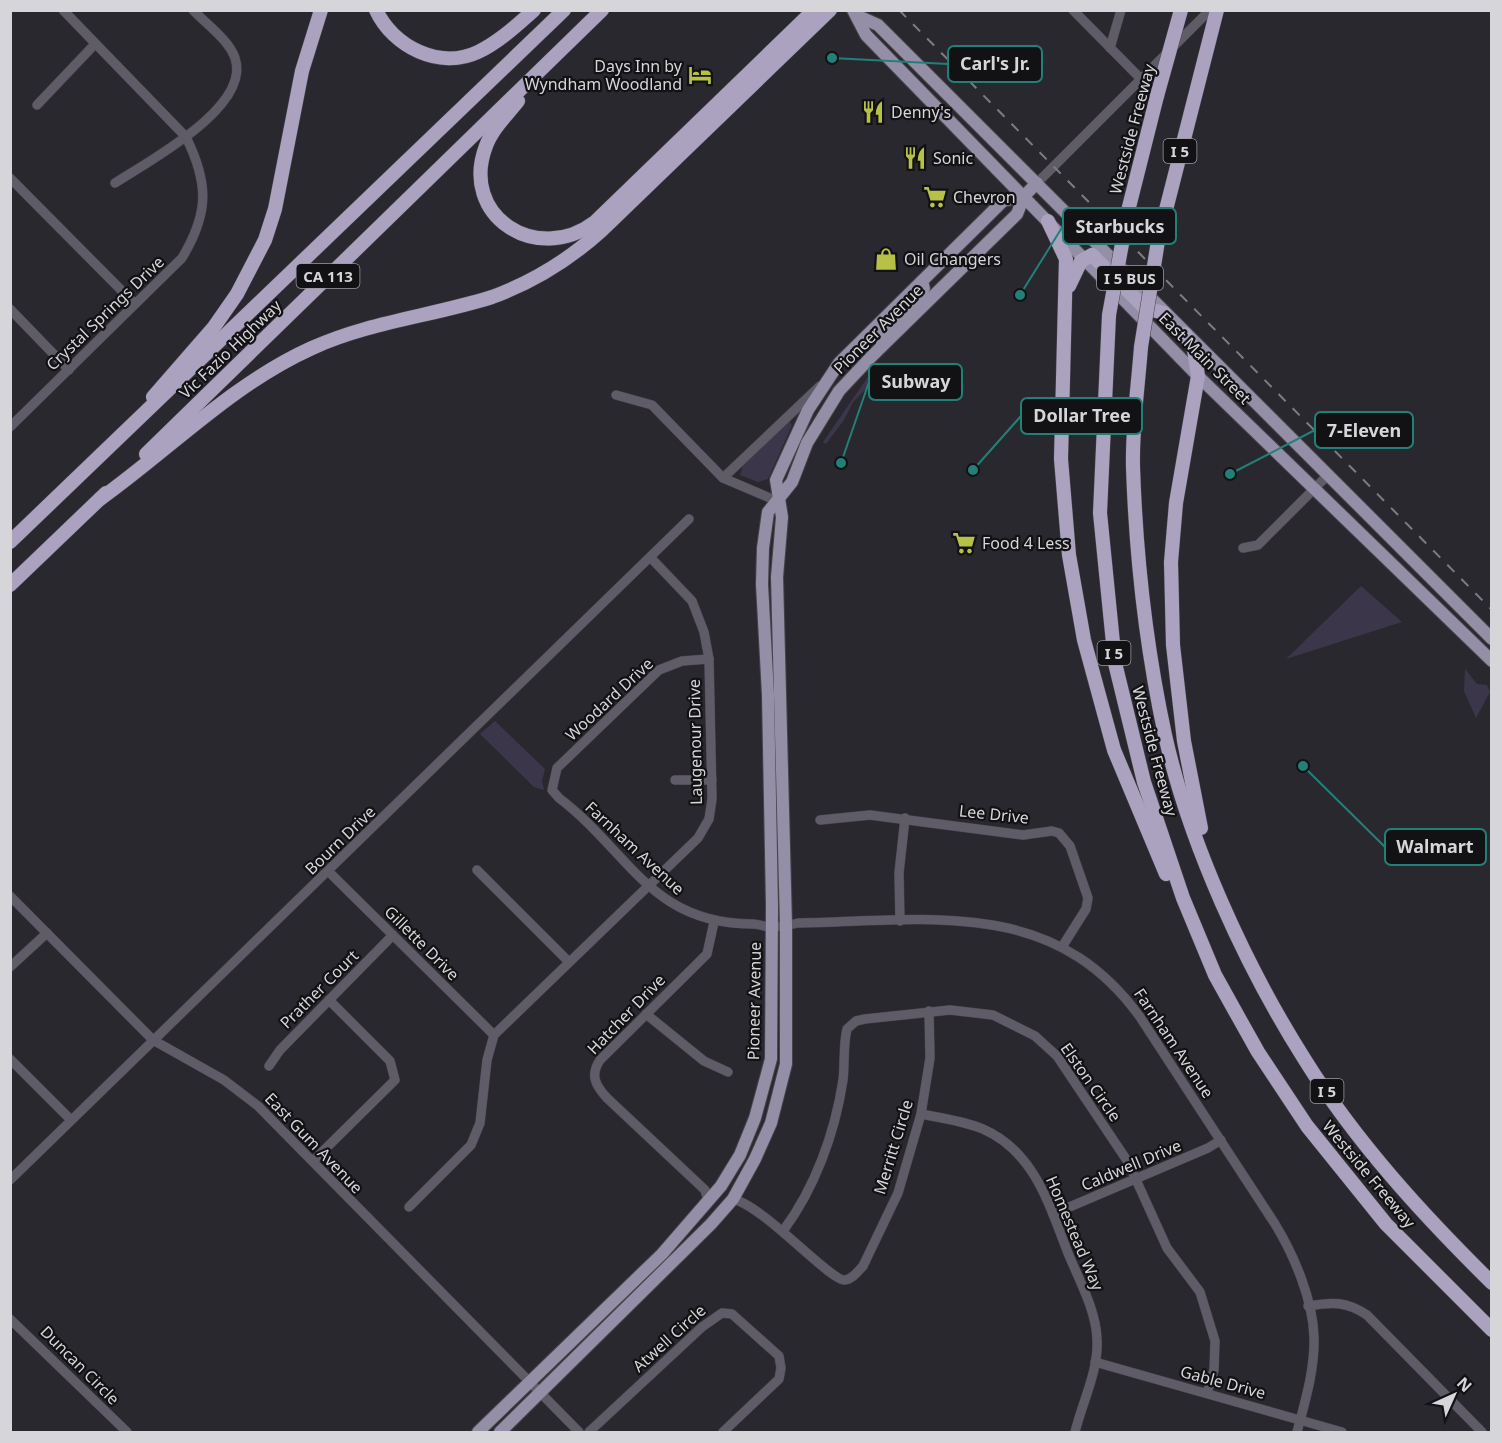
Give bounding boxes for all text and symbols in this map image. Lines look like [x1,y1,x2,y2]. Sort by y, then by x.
callout: Carl's Jr. [948,46,1042,82]
text: Carl's Jr. [960,51,1030,75]
place label: Days Inn by Wyndham Woodland [525,55,683,95]
street label: Westside Freeway [1104,61,1160,197]
hotel icon: Days Inn by Wyndham Woodland [687,62,713,88]
restaurant icon: Denny's [860,99,886,125]
place label: Denny's [891,101,951,123]
road number: I 5 [1164,139,1196,163]
restaurant icon: Sonic [902,145,928,171]
place label: Sonic [933,147,973,169]
supermarket icon: Chevron [922,184,948,210]
place label: Chevron [953,186,1016,208]
callout: Starbucks [1063,208,1176,244]
text: Starbucks [1075,214,1165,238]
shop icon: Oil Changers [873,246,899,272]
place label: Oil Changers [904,248,1001,270]
street label: Crystal Springs Drive [41,251,169,375]
road number: CA 113 [296,264,360,288]
road number: I 5 BUS [1097,266,1163,290]
street label: Pioneer Avenue [828,279,928,379]
street label: Vic Fazio Highway [174,294,286,403]
street label: East Main Street [1154,307,1256,409]
callout: Subway [869,364,962,400]
text: Subway [881,369,951,393]
callout: Dollar Tree [1021,398,1142,434]
text: Dollar Tree [1033,403,1131,427]
callout: 7-Eleven [1315,412,1413,448]
text: 7-Eleven [1327,418,1401,442]
supermarket icon: Food 4 Less [951,530,977,556]
place label: Food 4 Less [982,532,1070,554]
road number: I 5 [1098,641,1130,665]
street label: Woodard Drive [560,653,658,745]
street label: Laugenour Drive [683,679,707,805]
street label: Westside Freeway [1127,683,1183,819]
street label: Farnham Avenue [581,796,689,900]
street label: Lee Drive [958,799,1030,829]
street label: Bourn Drive [300,801,380,879]
callout: Walmart [1385,829,1486,865]
text: Walmart [1396,834,1474,858]
street label: Gillette Drive [380,901,464,985]
street label: Pioneer Avenue [742,942,766,1060]
street label: Prather Court [275,945,363,1033]
street label: Hatcher Drive [582,969,670,1059]
street label: Farnham Avenue [1129,984,1219,1102]
street label: Elston Circle [1056,1038,1126,1126]
road number: I 5 [1310,1079,1344,1103]
street label: East Gum Avenue [260,1088,368,1198]
street label: Merritt Circle [868,1097,918,1197]
street label: Westside Freeway [1318,1116,1421,1233]
street label: Caldwell Drive [1078,1134,1184,1196]
street label: Homestead Way [1041,1172,1109,1295]
street label: Atwell Circle [628,1299,710,1377]
street label: Duncan Circle [36,1321,124,1409]
street label: Gable Drive [1178,1360,1268,1404]
north arrow [1424,1365,1484,1425]
text: N [1452,1372,1477,1397]

